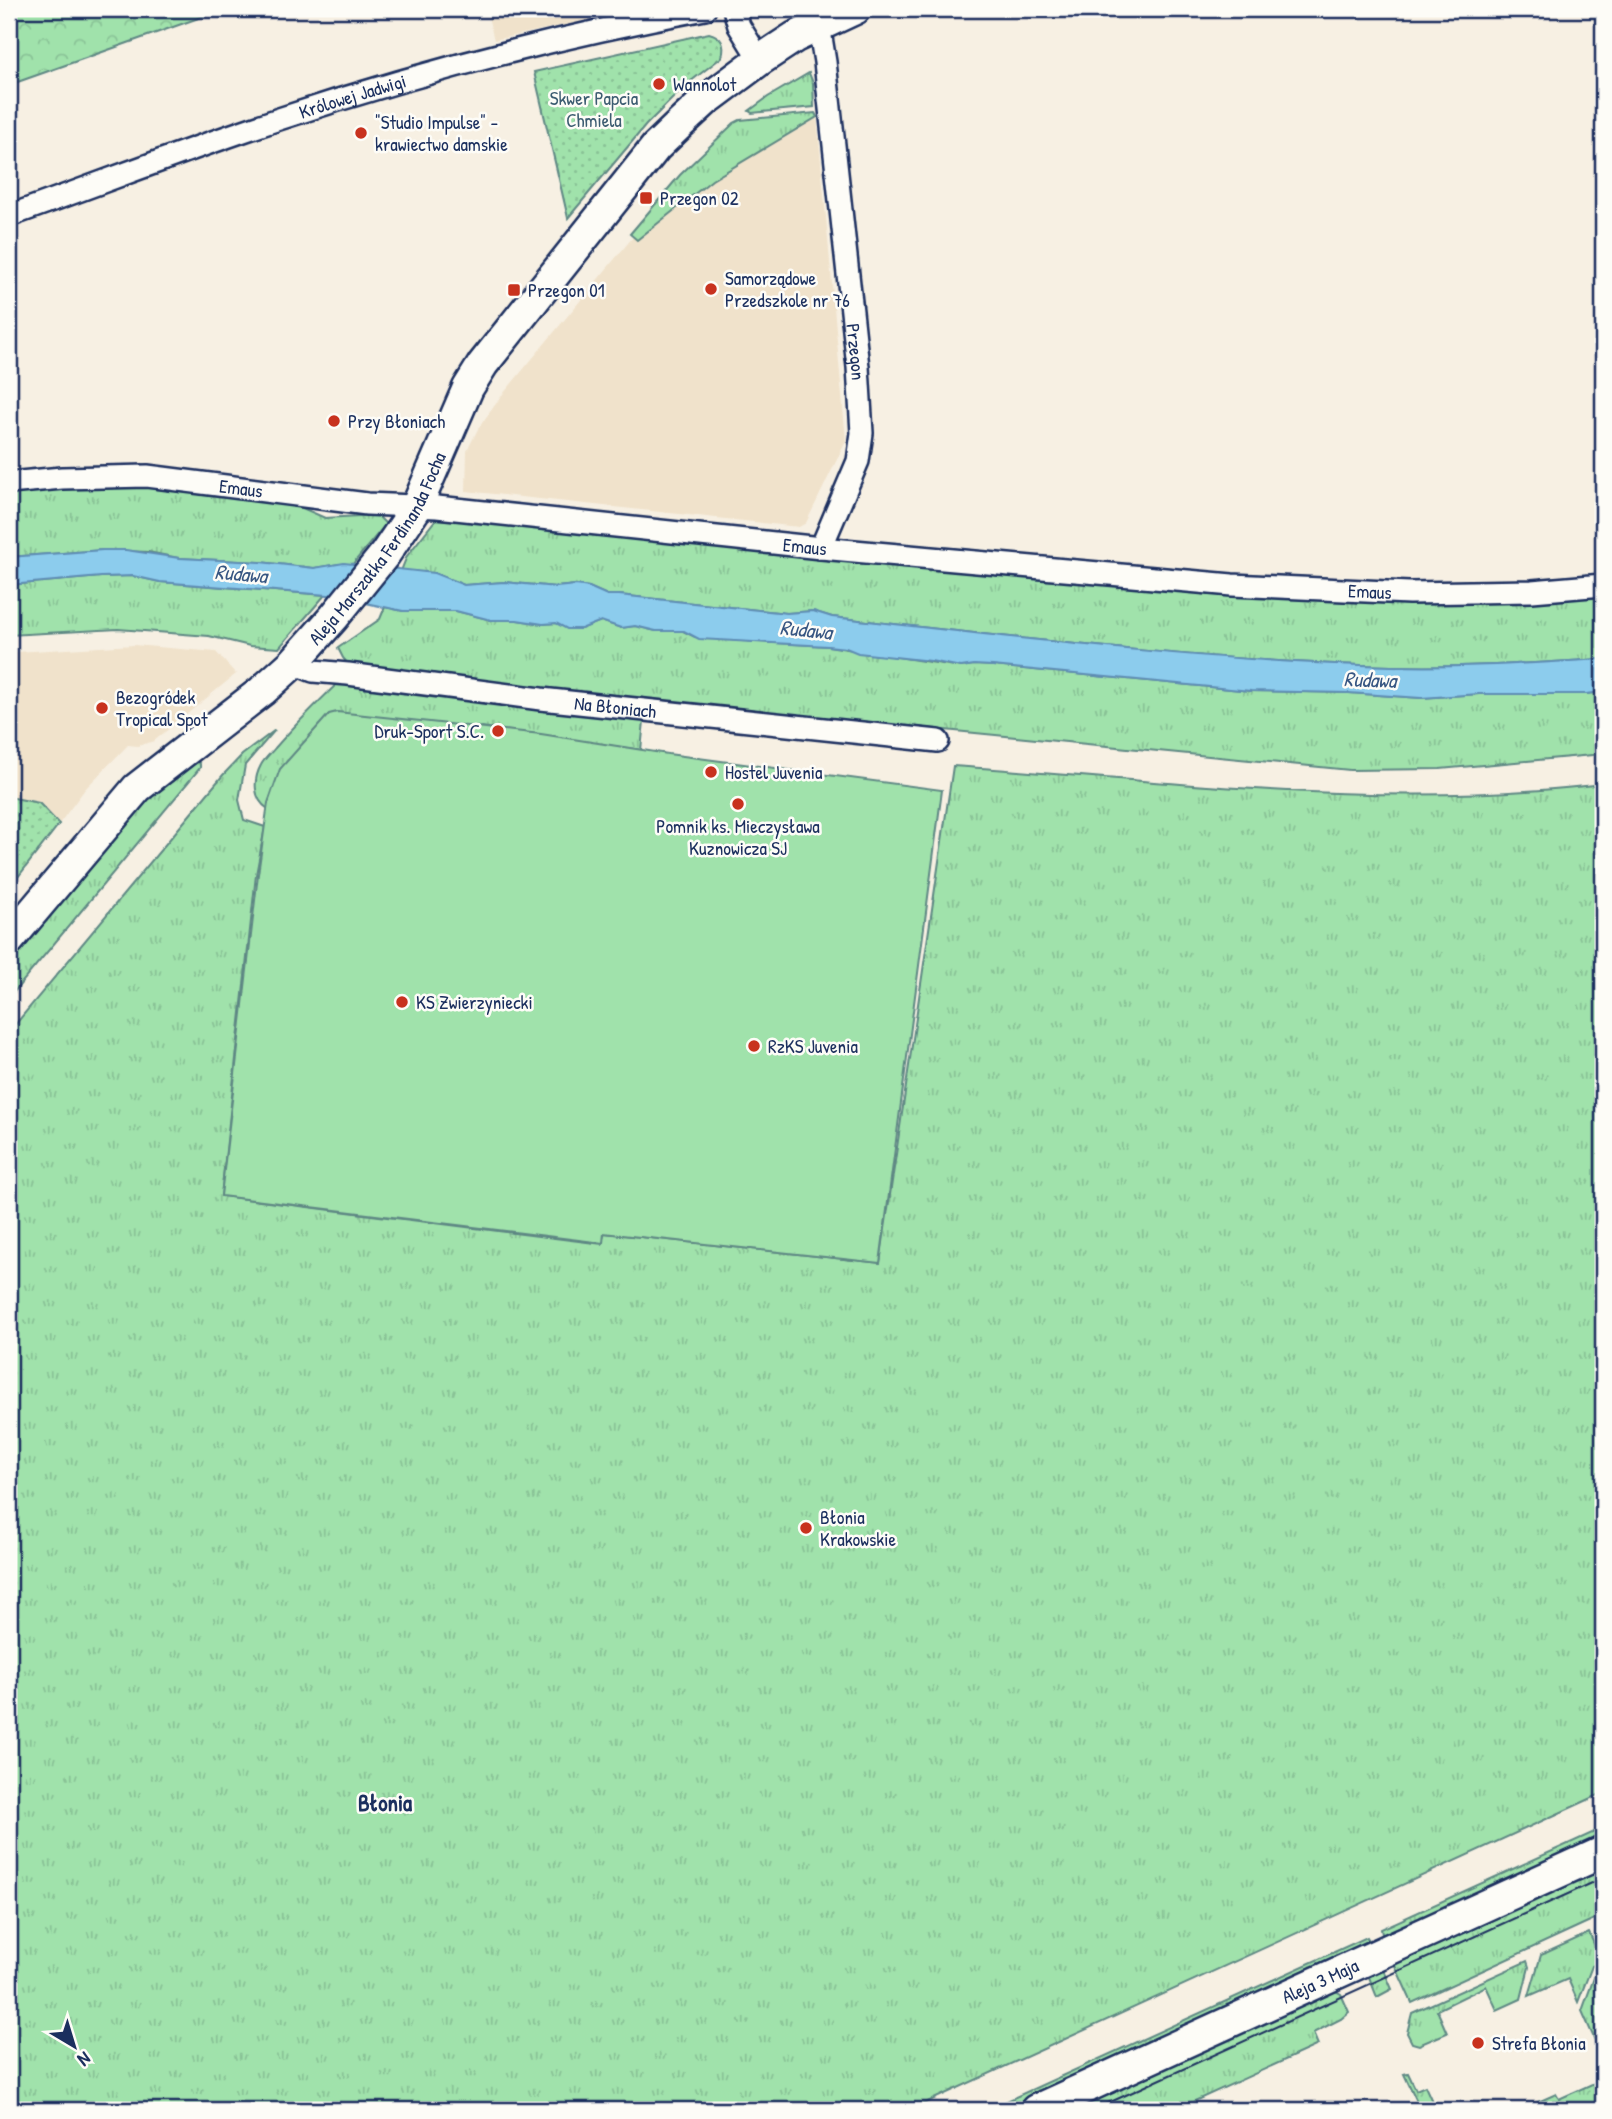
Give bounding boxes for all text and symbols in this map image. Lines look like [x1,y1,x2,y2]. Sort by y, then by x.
street label: Królowej Jadwigi [296,67,409,125]
place label: Wannolot [673,71,737,97]
marker: Wannolot [651,76,667,92]
park label: Skwer Papcia Chmiela [550,85,639,133]
place label: "Studio Impulse" - krawiectwo damskie [375,109,508,157]
marker: "Studio Impulse" - krawiectwo damskie [353,125,369,141]
place label: Przegon 02 [660,185,739,211]
marker: Przegon 02 [638,190,654,206]
place label: Samorządowe Przedszkole nr 76 [725,265,850,313]
place label: Przegon 01 [528,277,605,303]
marker: Samorządowe Przedszkole nr 76 [703,281,719,297]
marker: Przegon 01 [506,282,522,298]
street label: Przegon [840,322,872,381]
place label: Przy Błoniach [348,408,445,434]
marker: Przy Błoniach [326,413,342,429]
street label: Aleja Marszałka Ferdinanda Focha [302,447,452,650]
street label: Emaus [218,472,264,504]
street label: Emaus [782,531,828,561]
water label: Rudawa [214,557,271,590]
street label: Emaus [1347,577,1392,605]
water label: Rudawa [779,612,836,647]
water label: Rudawa [1343,664,1399,695]
place label: Bezogródek Tropical Spot [116,684,208,732]
street label: Na Błoniach [573,690,658,724]
marker: Bezogródek Tropical Spot [94,700,110,716]
place label: Druk-Sport S.C. [375,718,484,744]
marker: Druk-Sport S.C. [490,723,506,739]
place label: Hostel Juvenia [725,759,823,785]
marker: Hostel Juvenia [703,764,719,780]
marker: Pomnik ks. Mieczysława Kuznowicza SJ [730,796,746,812]
place label: Pomnik ks. Mieczysława Kuznowicza SJ [656,813,820,861]
place label: KS Zwierzyniecki [416,989,533,1015]
marker: KS Zwierzyniecki [394,994,410,1010]
place label: RzKS Juvenia [768,1033,858,1059]
marker: RzKS Juvenia [746,1038,762,1054]
place label: Błonia Krakowskie [820,1504,896,1552]
marker: Błonia Krakowskie [798,1520,814,1536]
district label: Błonia [358,1787,412,1818]
street label: Aleja 3 Maja [1277,1952,1363,2010]
north arrow [38,2010,108,2080]
place label: Strefa Błonia [1492,2030,1586,2056]
marker: Strefa Błonia [1470,2035,1486,2051]
text: N [72,2046,96,2073]

